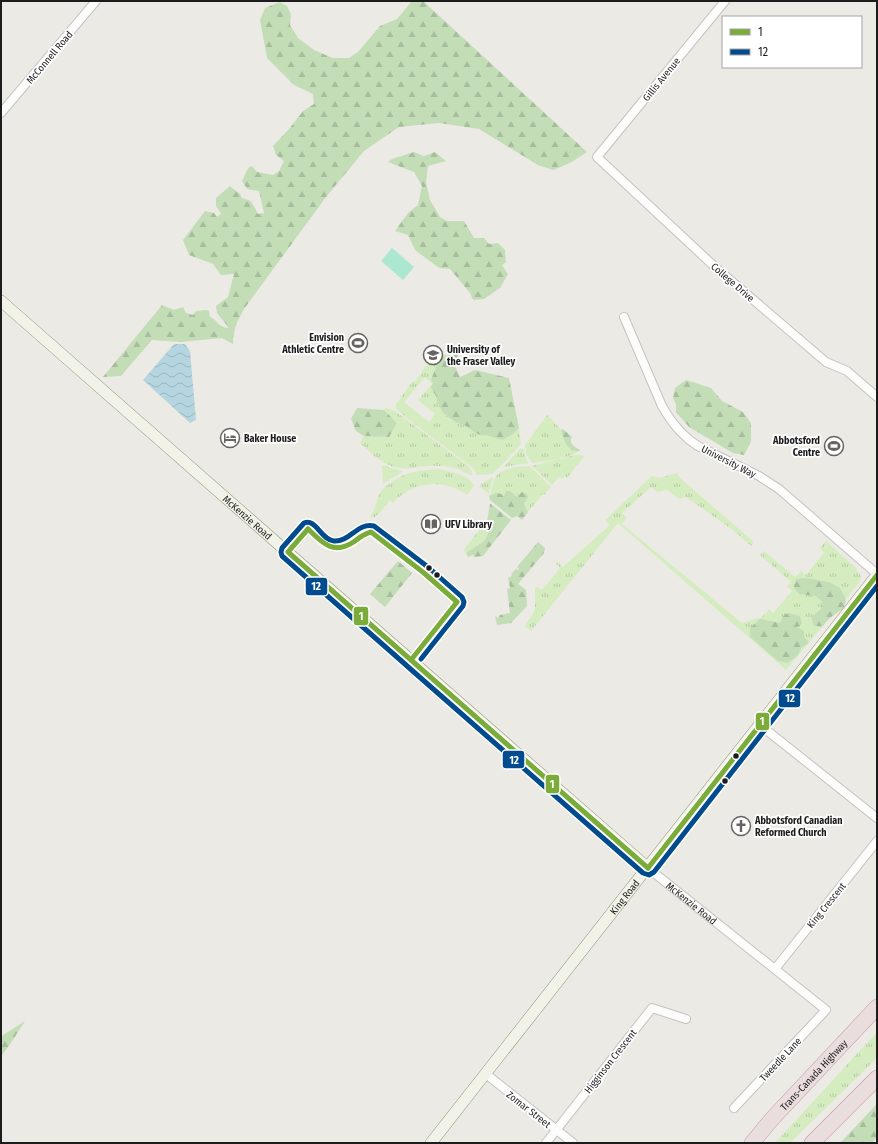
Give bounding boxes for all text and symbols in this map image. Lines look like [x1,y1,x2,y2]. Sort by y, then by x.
legend [722,16,862,68]
text: 1 [758,25,763,39]
street label: McConnell Road [24,29,75,87]
text: 12 [758,45,768,59]
street label: Gillis Avenue [641,55,683,104]
street label: College Drive [708,261,756,305]
place label: Envision Athletic Centre [281,332,344,356]
sports icon: Envision Athletic Centre [347,332,369,354]
school or university icon: University of the Fraser Valley [422,344,444,366]
place label: University of the Fraser Valley [447,344,516,368]
hotel icon: Baker House [219,427,241,449]
place label: Baker House [244,433,296,445]
place label: Abbotsford Centre [772,435,820,459]
sports icon: Abbotsford Centre [823,435,845,457]
street label: University Way [699,443,758,481]
street label: McKenzie Road [220,493,274,543]
library icon: UFV Library [420,513,442,535]
place label: UFV Library [445,519,492,531]
unlabelled marker [424,563,434,573]
unlabelled marker [432,570,442,580]
line badge: 12 [305,577,328,596]
text: 12 [311,580,321,593]
line badge: 1 [353,606,369,626]
text: 1 [359,610,363,623]
line badge: 12 [778,689,801,708]
text: 12 [785,692,795,705]
line badge: 1 [755,712,770,731]
text: 1 [760,715,764,728]
line badge: 12 [502,750,525,769]
unlabelled marker [731,751,741,761]
text: 12 [509,754,519,767]
line badge: 1 [545,774,560,794]
unlabelled marker [720,776,730,786]
text: 1 [550,778,554,791]
church icon: Abbotsford Canadian Reformed Church [730,815,752,837]
place label: Abbotsford Canadian Reformed Church [754,815,843,839]
street label: King Road [608,878,642,917]
street label: McKenzie Road [663,880,719,928]
street label: King Crescent [805,880,849,931]
street label: Higginson Crescent [582,1027,640,1096]
street label: Tweedle Lane [757,1035,804,1084]
street label: Trans-Canada Highway [778,1037,851,1113]
street label: Zomar Street [504,1089,553,1131]

